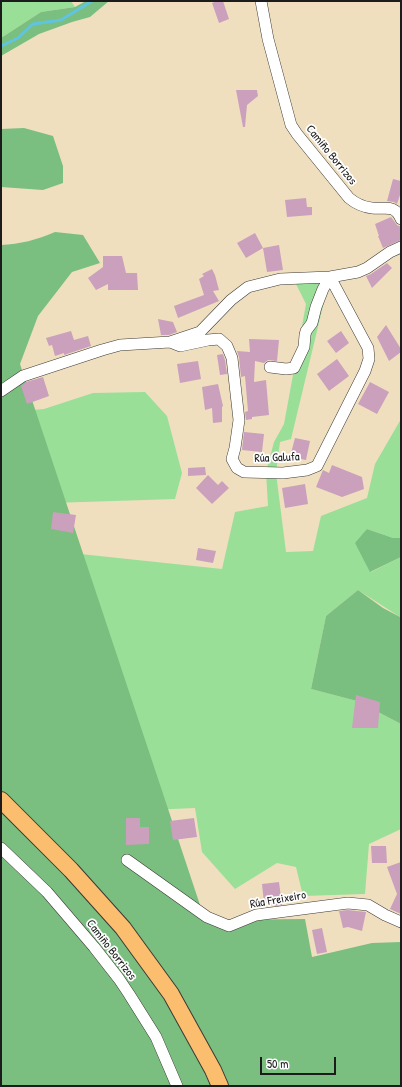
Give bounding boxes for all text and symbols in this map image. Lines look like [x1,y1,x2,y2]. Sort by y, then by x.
street label: Camiño Borrizos [303,122,359,188]
street label: Rúa Galufa [254,450,300,466]
street label: Rúa Freixeiro [249,888,307,912]
street label: Camiño Borrizos [83,917,139,983]
scale bar [262,1049,338,1075]
text: 50 m [267,1055,288,1072]

